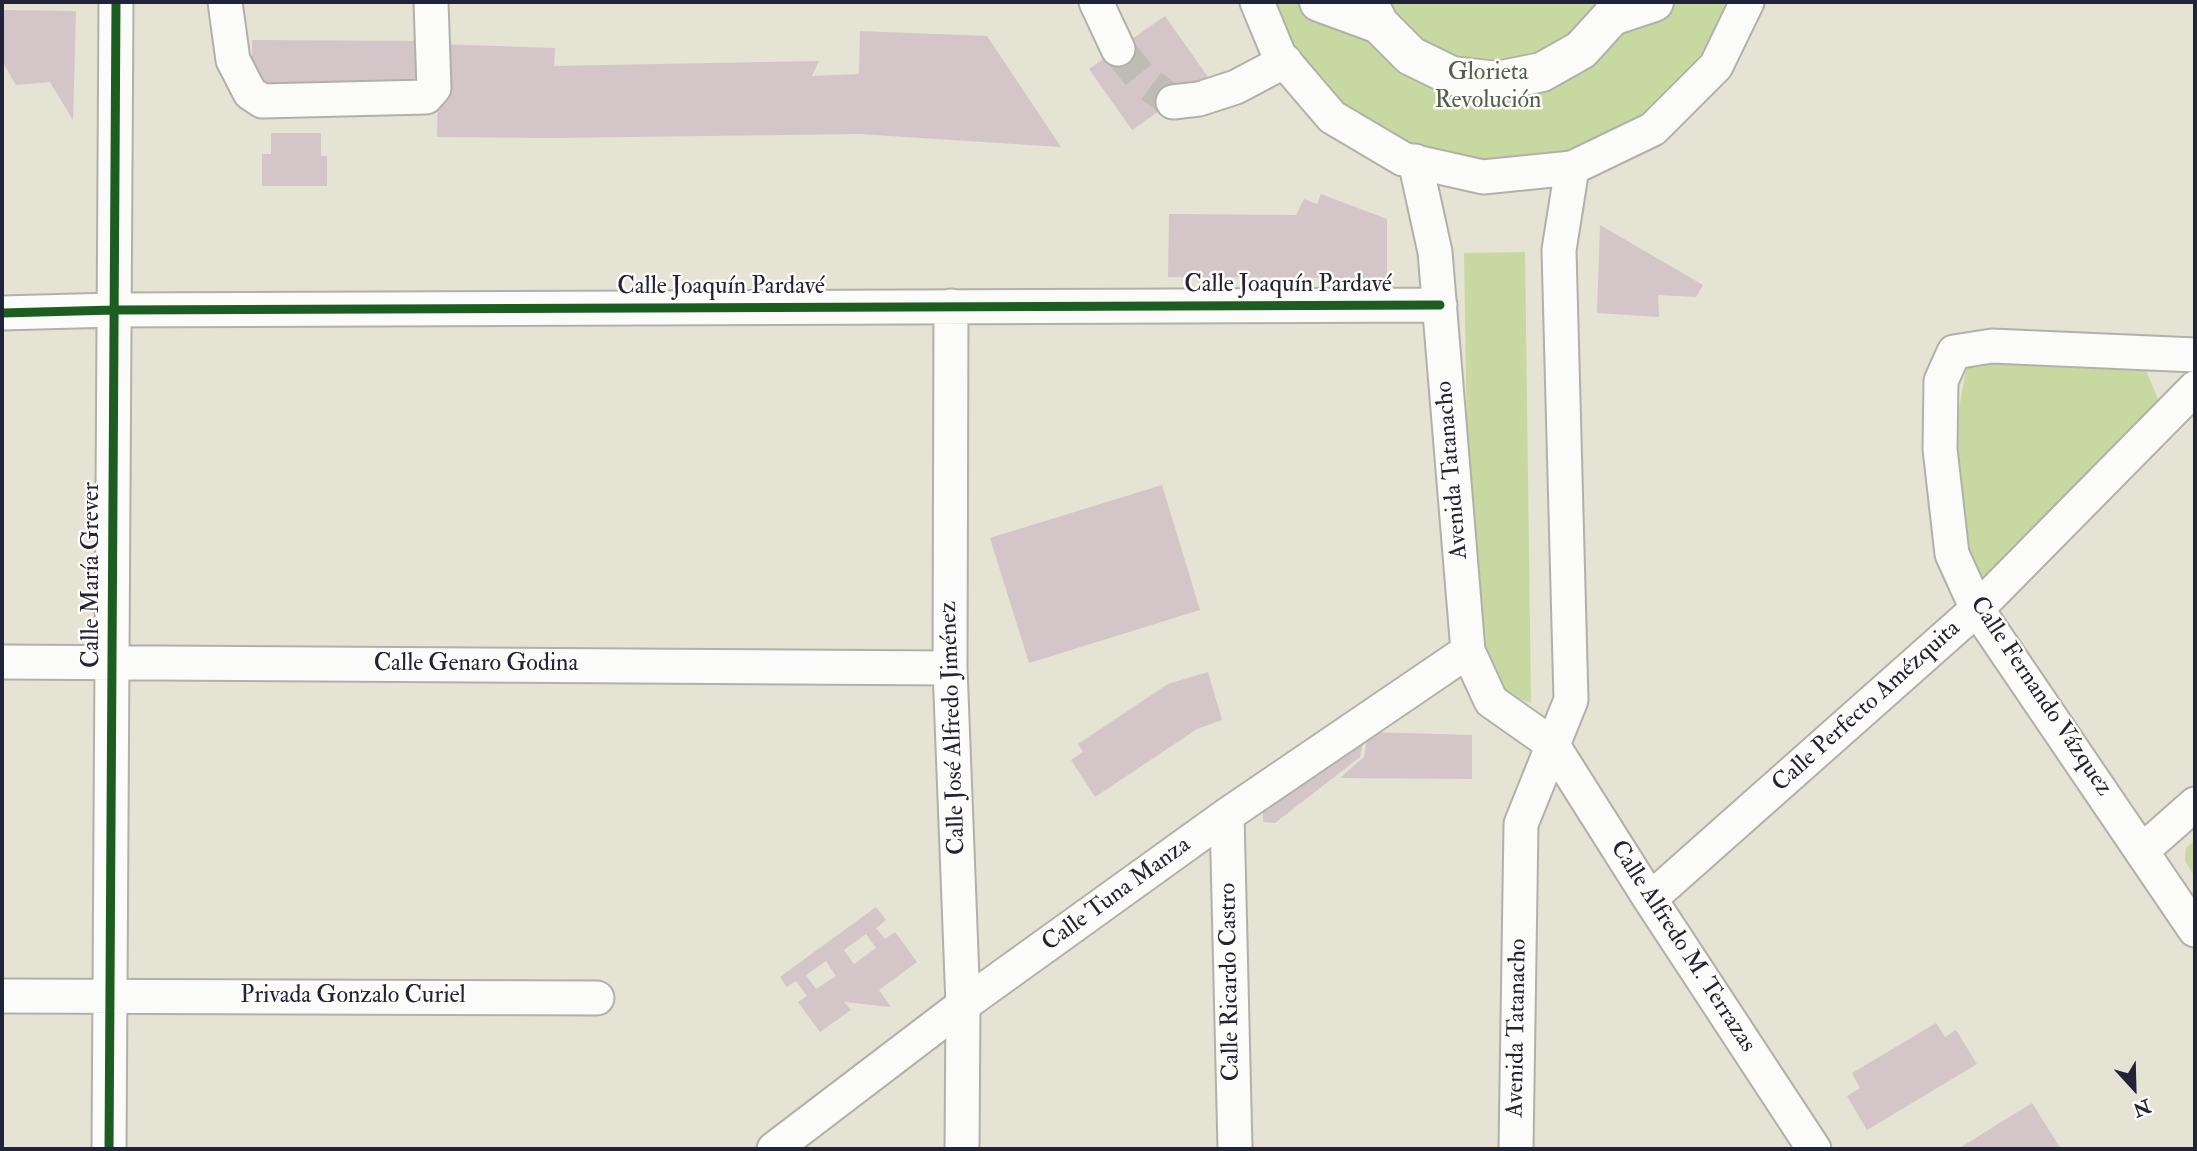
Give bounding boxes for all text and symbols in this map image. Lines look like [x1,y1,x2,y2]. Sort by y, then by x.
park label: Glorieta Revolución [1435,60,1541,116]
street label: Calle Joaquín Pardavé [1184,272,1392,300]
street label: Calle Joaquín Pardavé [617,274,825,302]
street label: Avenida Tatanacho [1431,380,1475,560]
street label: Calle María Grever [79,482,107,668]
street label: Calle Fernando Vázquez [1963,592,2117,802]
street label: Calle José Alfredo Jiménez [935,601,973,855]
street label: Calle Perfecto Amézquita [1767,615,1967,799]
street label: Calle Genaro Godina [374,651,578,679]
street label: Calle Tuna Manza [1037,831,1197,959]
street label: Calle Alfredo M. Terrazas [1603,836,1761,1058]
street label: Calle Ricardo Castro [1215,882,1247,1082]
street label: Avenida Tatanacho [1502,938,1534,1118]
street label: Privada Gonzalo Curiel [240,983,466,1011]
north arrow [2099,1053,2169,1123]
text: N [2129,1093,2154,1122]

